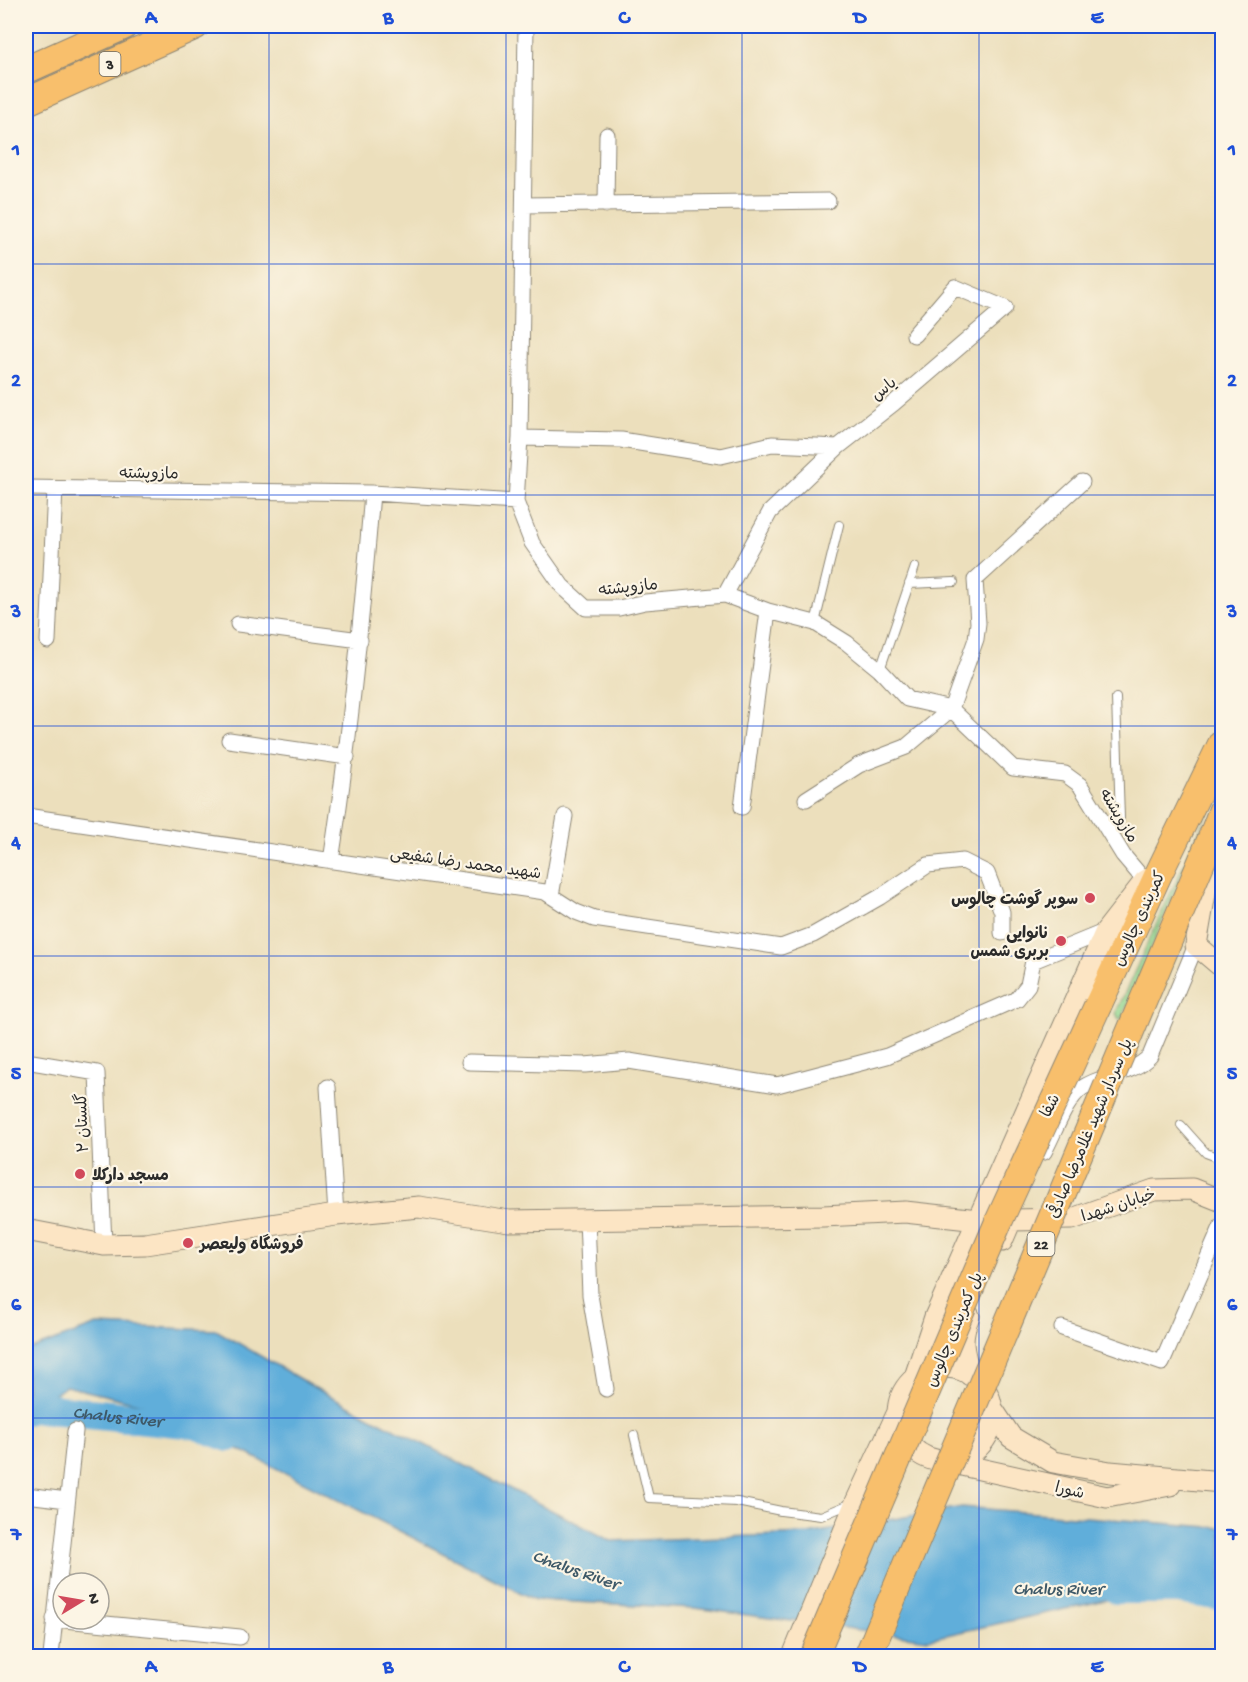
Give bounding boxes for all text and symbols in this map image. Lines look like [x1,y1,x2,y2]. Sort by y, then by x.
text: A [144,8,159,31]
text: B [382,8,394,31]
text: C [618,8,632,31]
text: D [851,8,867,31]
text: E [1091,8,1105,31]
road number: 3 [100,52,120,76]
text: 1 [11,140,20,163]
text: 1 [1227,140,1236,163]
text: 2 [11,371,21,394]
text: 2 [1227,371,1237,394]
street label: یاس [869,375,902,407]
street label: مازوپشته [119,465,179,486]
street label: مازوپشته [598,577,659,602]
text: 3 [10,602,21,625]
text: 3 [1226,602,1237,625]
street label: مازوپشته [1094,786,1140,847]
text: 4 [10,833,21,856]
text: 4 [1226,833,1237,856]
street label: شهید محمد رضا شفیعی [389,845,542,885]
street label: کمربندی چالوس [1111,869,1172,970]
place label: سوپر گوشت چالوس [951,889,1078,911]
marker: سوپر گوشت چالوس [1083,891,1097,905]
place label: نانوایی بربری شمس [971,925,1049,963]
marker: نانوایی بربری شمس [1054,934,1068,948]
street label: پل سردار شهید غلامرضا صادقی [1042,1035,1139,1222]
text: 5 [11,1064,22,1087]
text: 5 [1227,1064,1238,1087]
street label: شفا [1038,1092,1066,1122]
street label: گلستان ۲ [71,1093,95,1153]
marker: مسجد دارکلا [73,1167,87,1181]
place label: مسجد دارکلا [92,1167,169,1187]
street label: خیابان شهدا [1080,1186,1159,1228]
road number: 22 [1028,1232,1054,1256]
place label: فروشگاه ولیعصر [198,1234,304,1256]
marker: فروشگاه ولیعصر [181,1236,195,1250]
street label: پل کمربندی چالوس [924,1270,989,1391]
text: 6 [11,1295,22,1318]
text: 6 [1227,1295,1238,1318]
water label: Chalus River [72,1403,167,1434]
street label: شورا [1053,1480,1086,1505]
text: 7 [10,1525,23,1548]
text: 7 [1226,1525,1239,1548]
water label: Chalus River [529,1547,624,1597]
north arrow [51,1571,111,1631]
water label: Chalus River [1013,1580,1106,1601]
text: N [82,1592,103,1606]
text: A [144,1657,159,1680]
text: B [382,1657,394,1680]
text: C [618,1657,632,1680]
text: D [851,1657,867,1680]
text: E [1091,1657,1105,1680]

